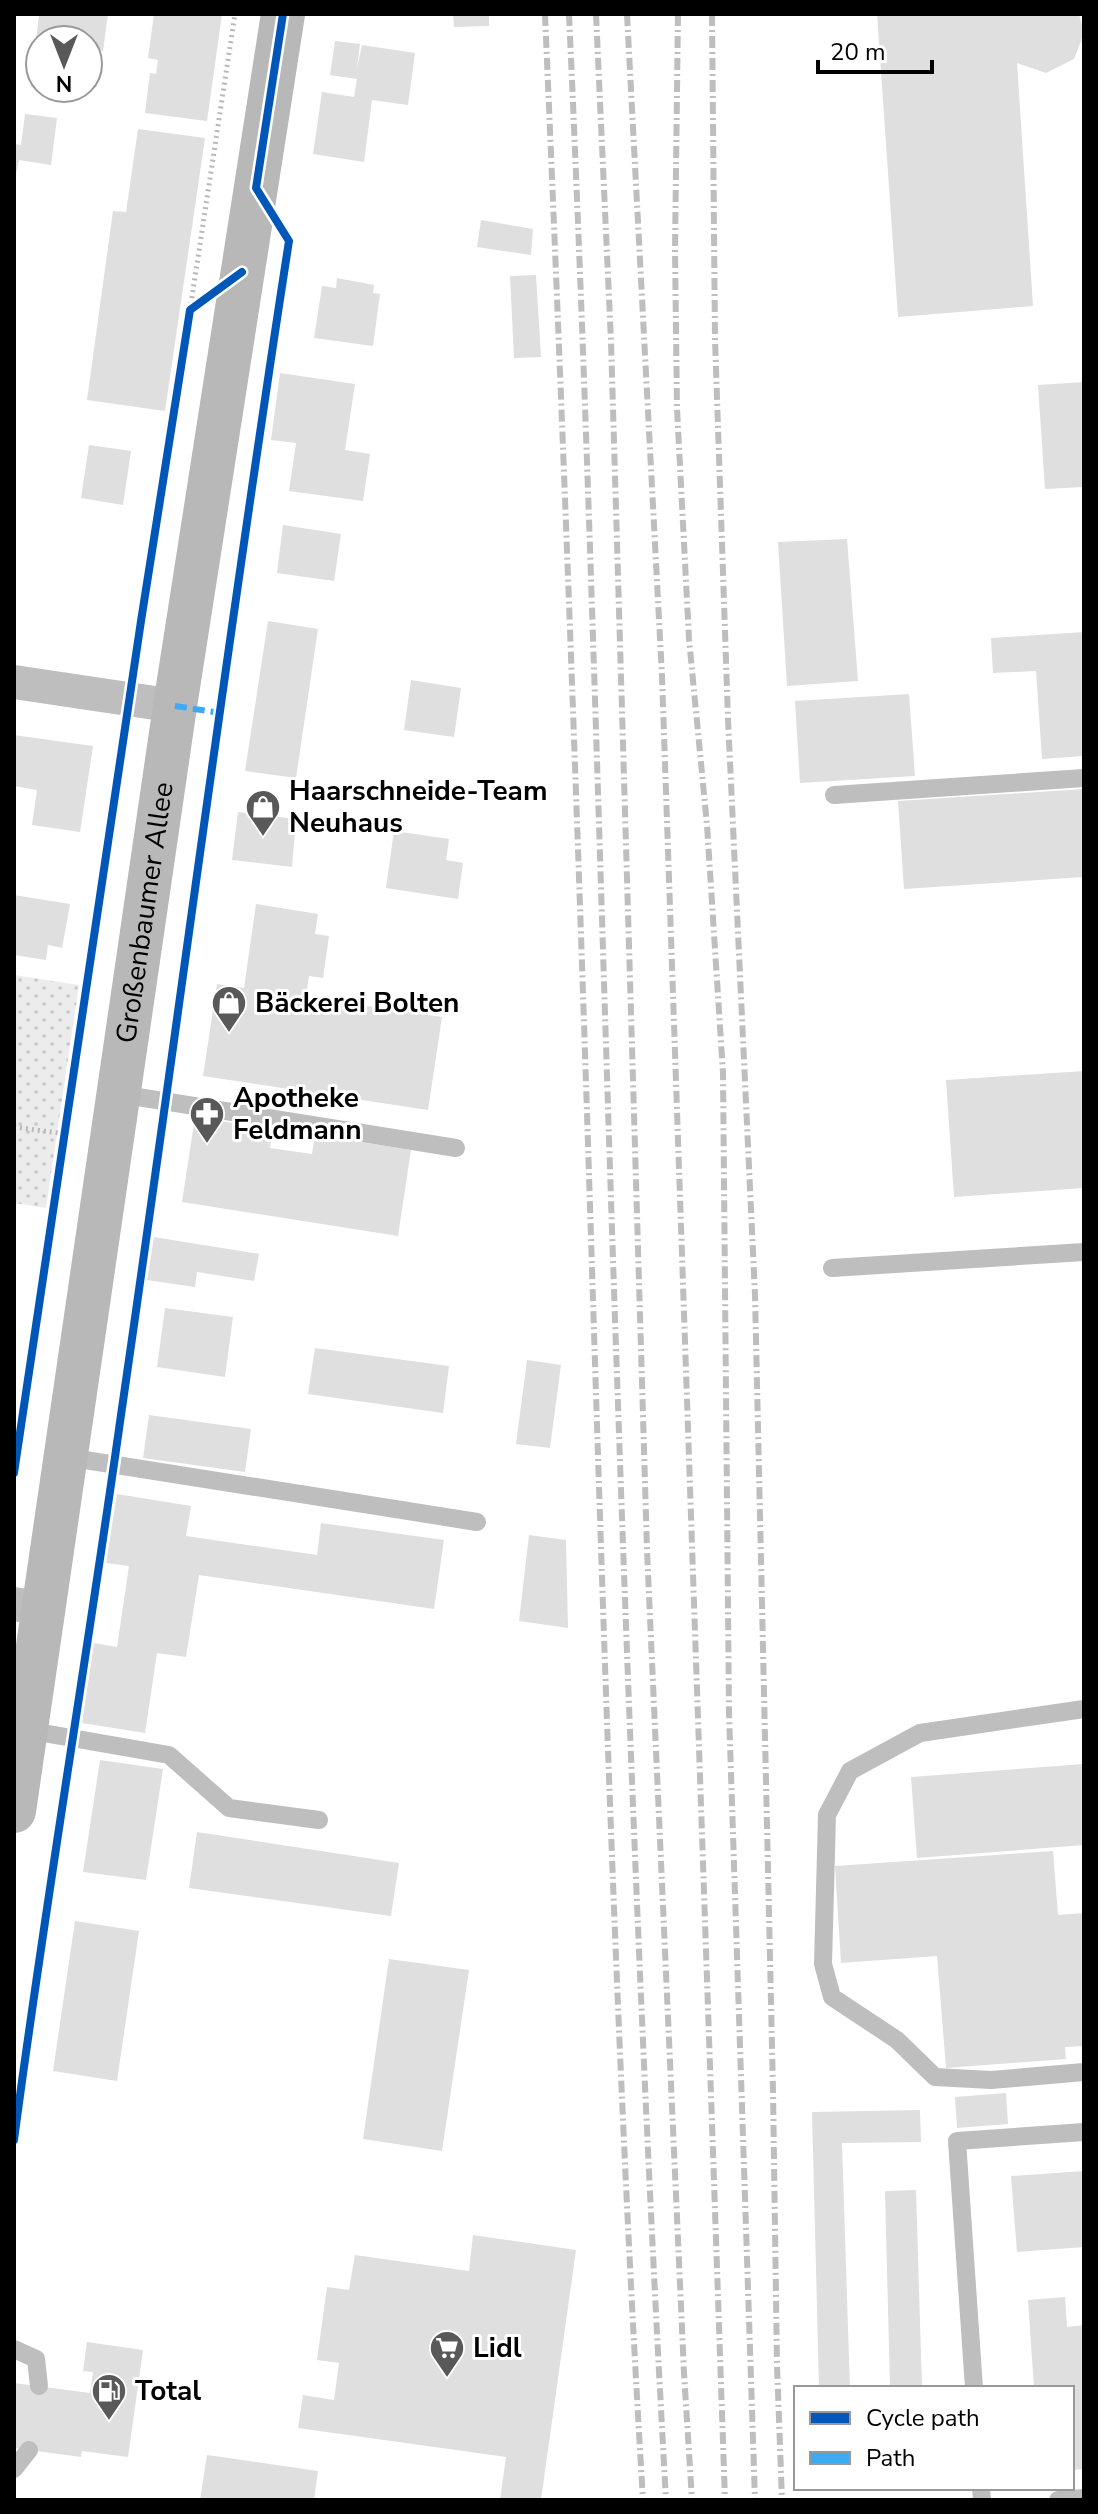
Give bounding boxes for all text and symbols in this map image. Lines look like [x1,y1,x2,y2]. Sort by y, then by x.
north arrow [24,24,104,104]
scale bar [818,24,932,74]
text: 20 m [830,36,886,68]
text: N [56,68,72,98]
place label: Haarschneide-Team Neuhaus [289,772,547,842]
street label: Großenbaumer Allee [107,779,183,1046]
shop icon: Haarschneide-Team Neuhaus [244,788,282,838]
shop icon: Bäckerei Bolten [210,984,248,1034]
place label: Bäckerei Bolten [255,984,459,1022]
place label: Apotheke Feldmann [233,1079,362,1149]
pharmacy icon: Apotheke Feldmann [188,1095,226,1145]
supermarket icon: Lidl [428,2329,466,2379]
place label: Lidl [473,2329,522,2367]
fuel station icon: Total [90,2372,128,2422]
place label: Total [135,2372,201,2410]
legend [794,2386,1074,2490]
text: Cycle path [866,2402,980,2434]
text: Path [866,2442,915,2474]

